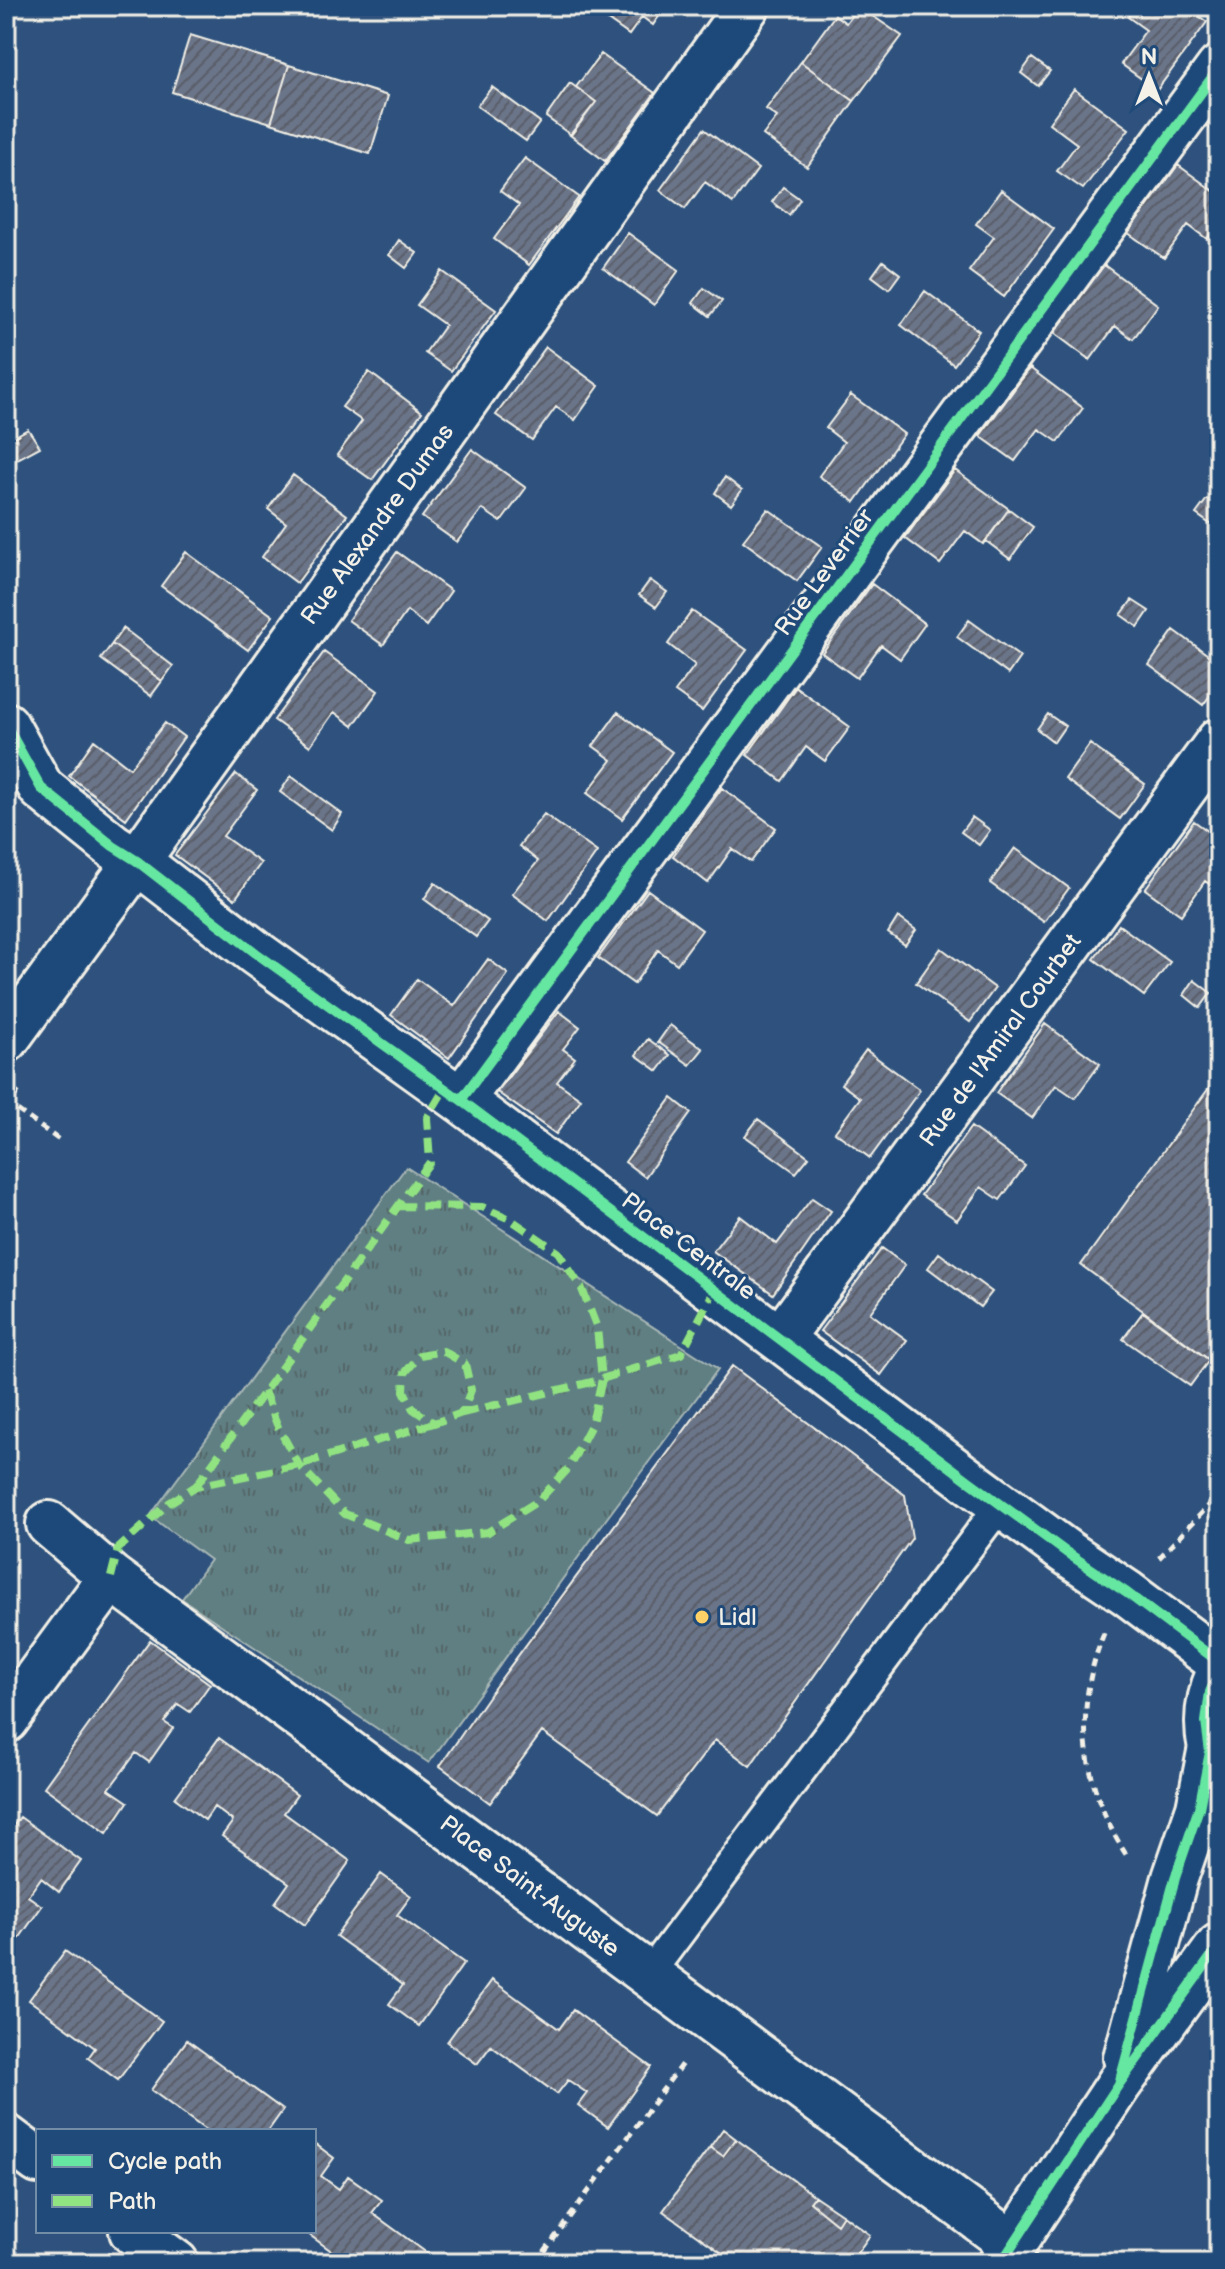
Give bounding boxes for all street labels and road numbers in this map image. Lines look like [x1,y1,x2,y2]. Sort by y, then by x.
street label: Rue Alexandre Dumas [295,418,460,630]
street label: Rue Leverrier [769,503,880,641]
street label: Rue de l'Amiral Courbet [913,928,1088,1152]
street label: Place Centrale [616,1186,762,1306]
street label: Place Saint-Auguste [434,1809,625,1964]

